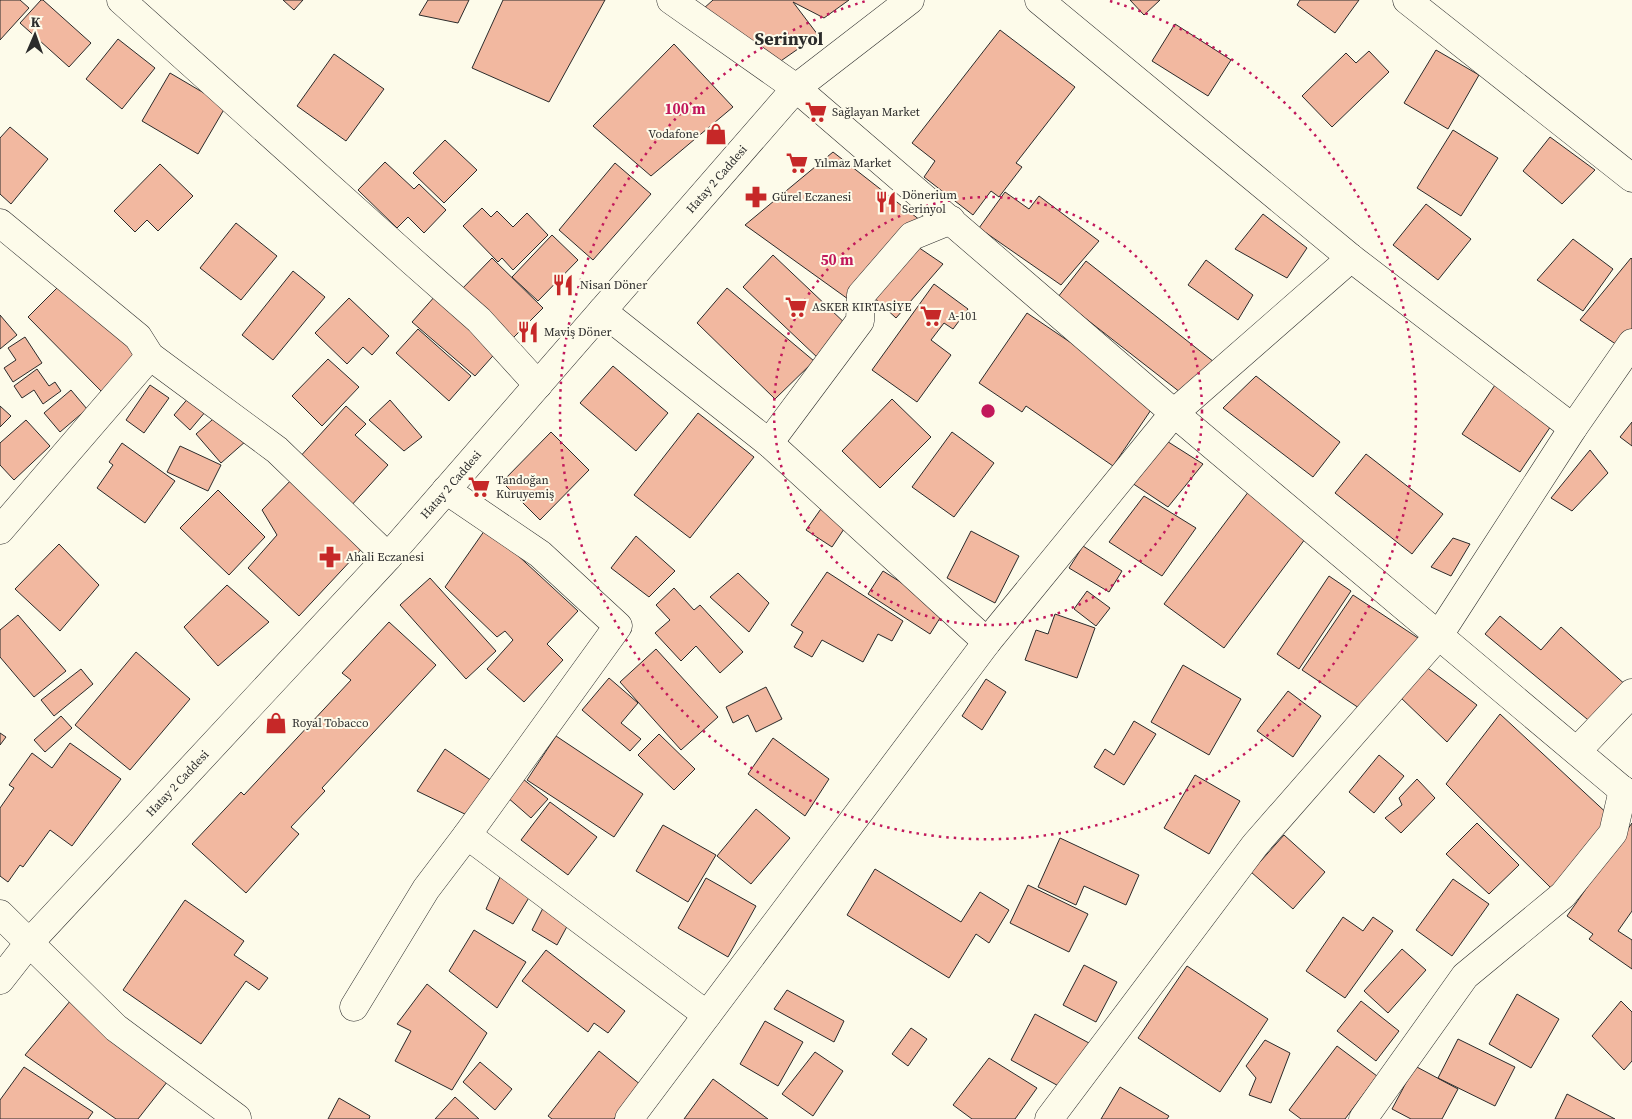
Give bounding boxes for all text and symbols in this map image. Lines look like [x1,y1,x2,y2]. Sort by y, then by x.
north arrow [10,10,60,60]
text: K [30,12,41,32]
district label: Serinyol [755,26,824,51]
text: 100 m [664,98,706,119]
supermarket icon: Sağlayan Market [803,99,829,125]
place label: Sağlayan Market [832,104,920,120]
shop icon: Vodafone [703,121,729,147]
place label: Vodafone [648,126,699,142]
street label: Hatay 2 Caddesi [683,141,751,217]
supermarket icon: Yılmaz Market [784,150,810,176]
place label: Yılmaz Market [814,155,891,171]
pharmacy icon: Gürel Eczanesi [743,184,769,210]
place label: Dönerium Serinyol [902,187,957,217]
place label: Gürel Eczanesi [772,189,852,205]
restaurant icon: Dönerium Serinyol [873,189,899,215]
text: 50 m [820,249,854,270]
restaurant icon: Nisan Döner [550,272,576,298]
place label: Nisan Döner [580,277,647,293]
supermarket icon: ASKER KIRTASİYE [783,294,809,320]
place label: ASKER KIRTASİYE [812,299,911,315]
supermarket icon: A-101 [918,303,944,329]
place label: A-101 [948,308,977,324]
restaurant icon: Maviş Döner [515,319,541,345]
place label: Maviş Döner [544,324,612,340]
centre of rings [979,402,997,420]
street label: Hatay 2 Caddesi [417,447,485,522]
place label: Tandoğan Kuruyemiş [496,472,554,502]
supermarket icon: Tandoğan Kuruyemiş [466,474,492,500]
pharmacy icon: Ahali Eczanesi [317,544,343,570]
place label: Ahali Eczanesi [346,549,424,565]
shop icon: Royal Tobacco [263,710,289,736]
place label: Royal Tobacco [292,715,369,731]
street label: Hatay 2 Caddesi [143,746,213,820]

